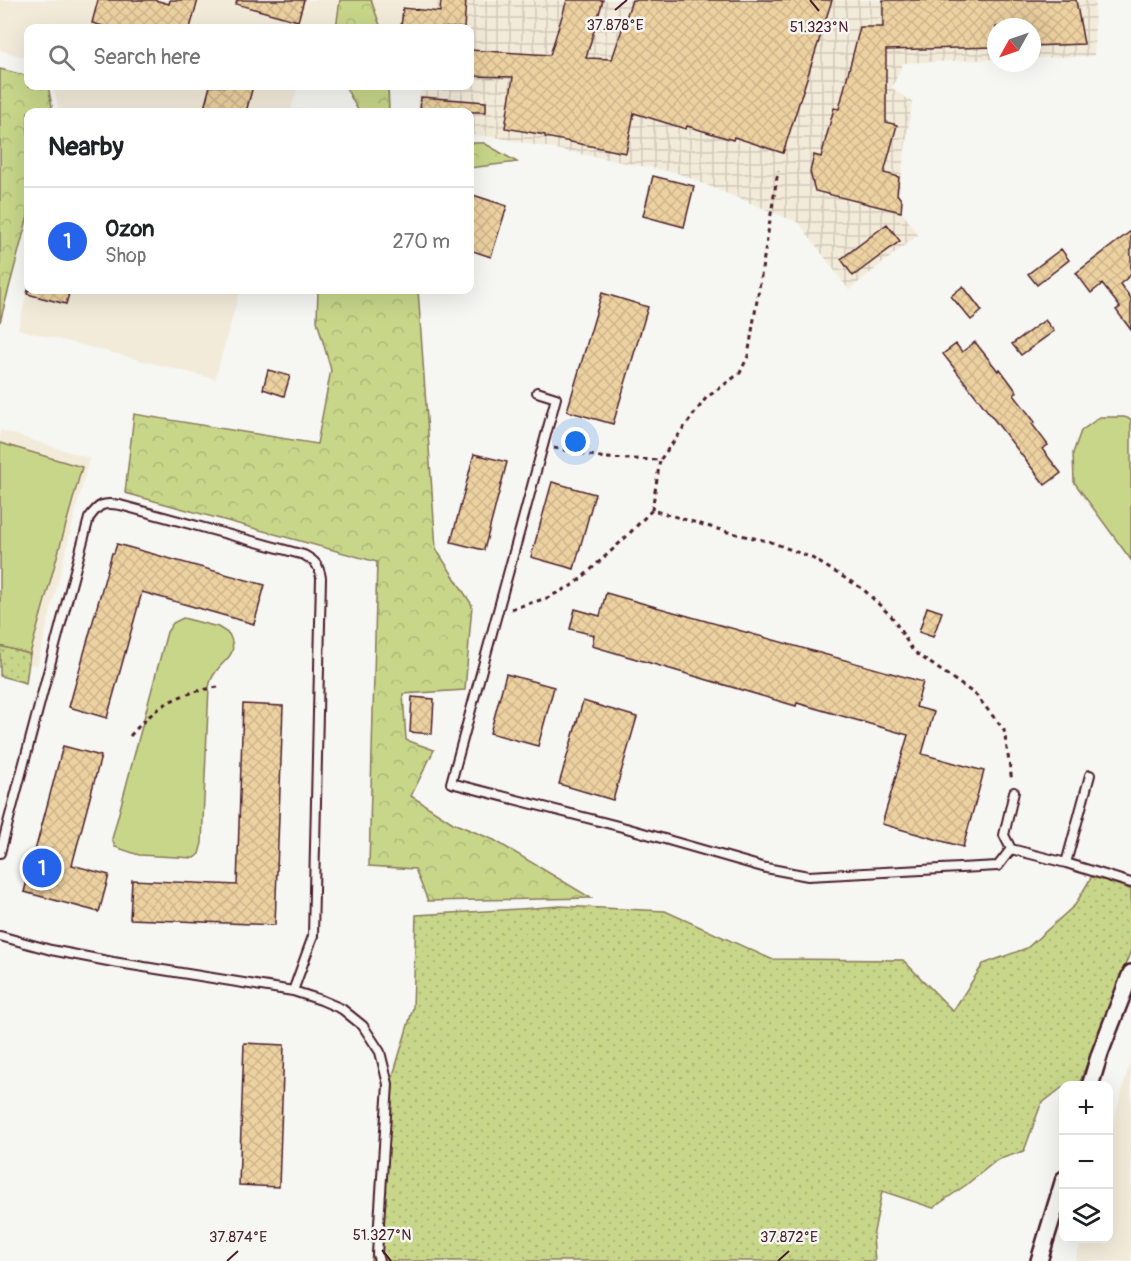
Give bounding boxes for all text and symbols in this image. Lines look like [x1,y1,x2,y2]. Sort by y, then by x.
text: 37.878°E [586,16,644,35]
text: 51.323°N [790,18,848,37]
north arrow [987,18,1041,72]
search box [24,24,474,90]
icon: search [45,41,78,74]
text: Search here [93,43,200,71]
text: Nearby [48,131,124,163]
text: Ozon [105,215,154,243]
text: 1 [64,229,71,254]
text: 270 m [392,229,450,254]
text: Shop [105,243,146,268]
your location [561,427,590,456]
pin: 1 [22,846,62,890]
map controls [1059,1081,1113,1243]
button: + [1059,1081,1113,1135]
button: − [1059,1135,1113,1189]
button: layers [1059,1189,1113,1243]
text: 51.327°N [353,1226,411,1245]
text: 37.874°E [209,1228,267,1247]
text: 37.872°E [760,1228,818,1247]

